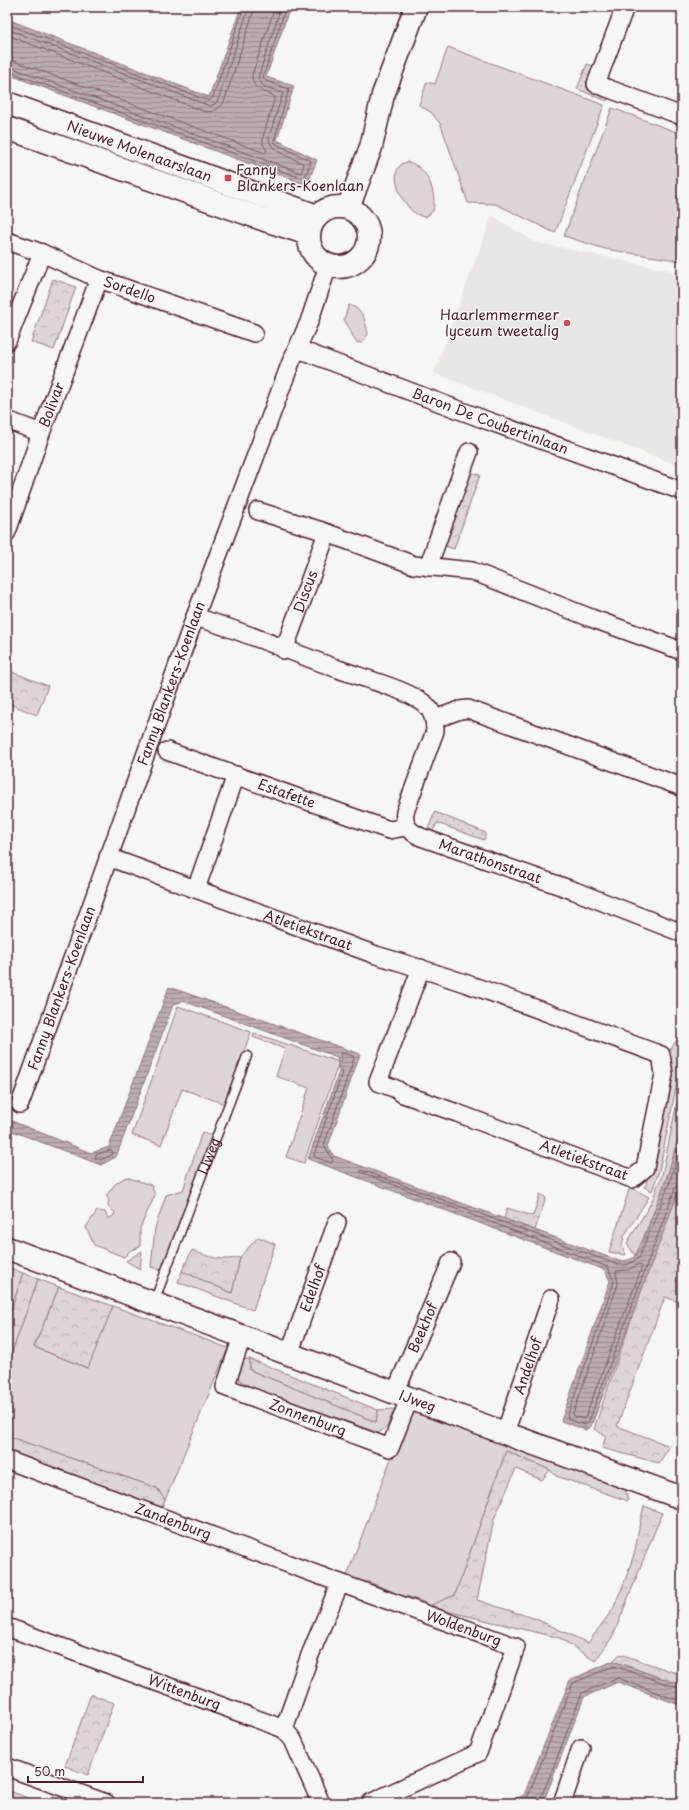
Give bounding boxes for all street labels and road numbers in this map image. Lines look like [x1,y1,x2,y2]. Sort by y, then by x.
street label: Nieuwe Molenaarslaan [64,115,215,187]
street label: Sordello [101,270,159,308]
street label: Bolivar [33,378,69,430]
street label: Baron De Coubertinlaan [409,382,571,459]
street label: Discus [287,567,322,616]
street label: Fanny Blankers-Koenlaan [132,598,210,768]
street label: Estafette [255,773,318,813]
street label: Marathonstraat [436,833,545,889]
street label: Fanny Blankers-Koenlaan [22,903,100,1073]
street label: Atletiekstraat [261,904,356,956]
street label: IJweg [192,1134,225,1178]
street label: Atletiekstraat [537,1134,631,1185]
street label: Edelhof [294,1260,331,1315]
street label: Beekhof [402,1298,443,1356]
street label: Andelhof [508,1333,548,1397]
street label: IJweg [396,1384,439,1417]
street label: Zonnenburg [266,1393,349,1441]
street label: Zandenburg [132,1497,214,1545]
street label: Woldenburg [423,1604,505,1651]
street label: Wittenburg [145,1669,224,1715]

